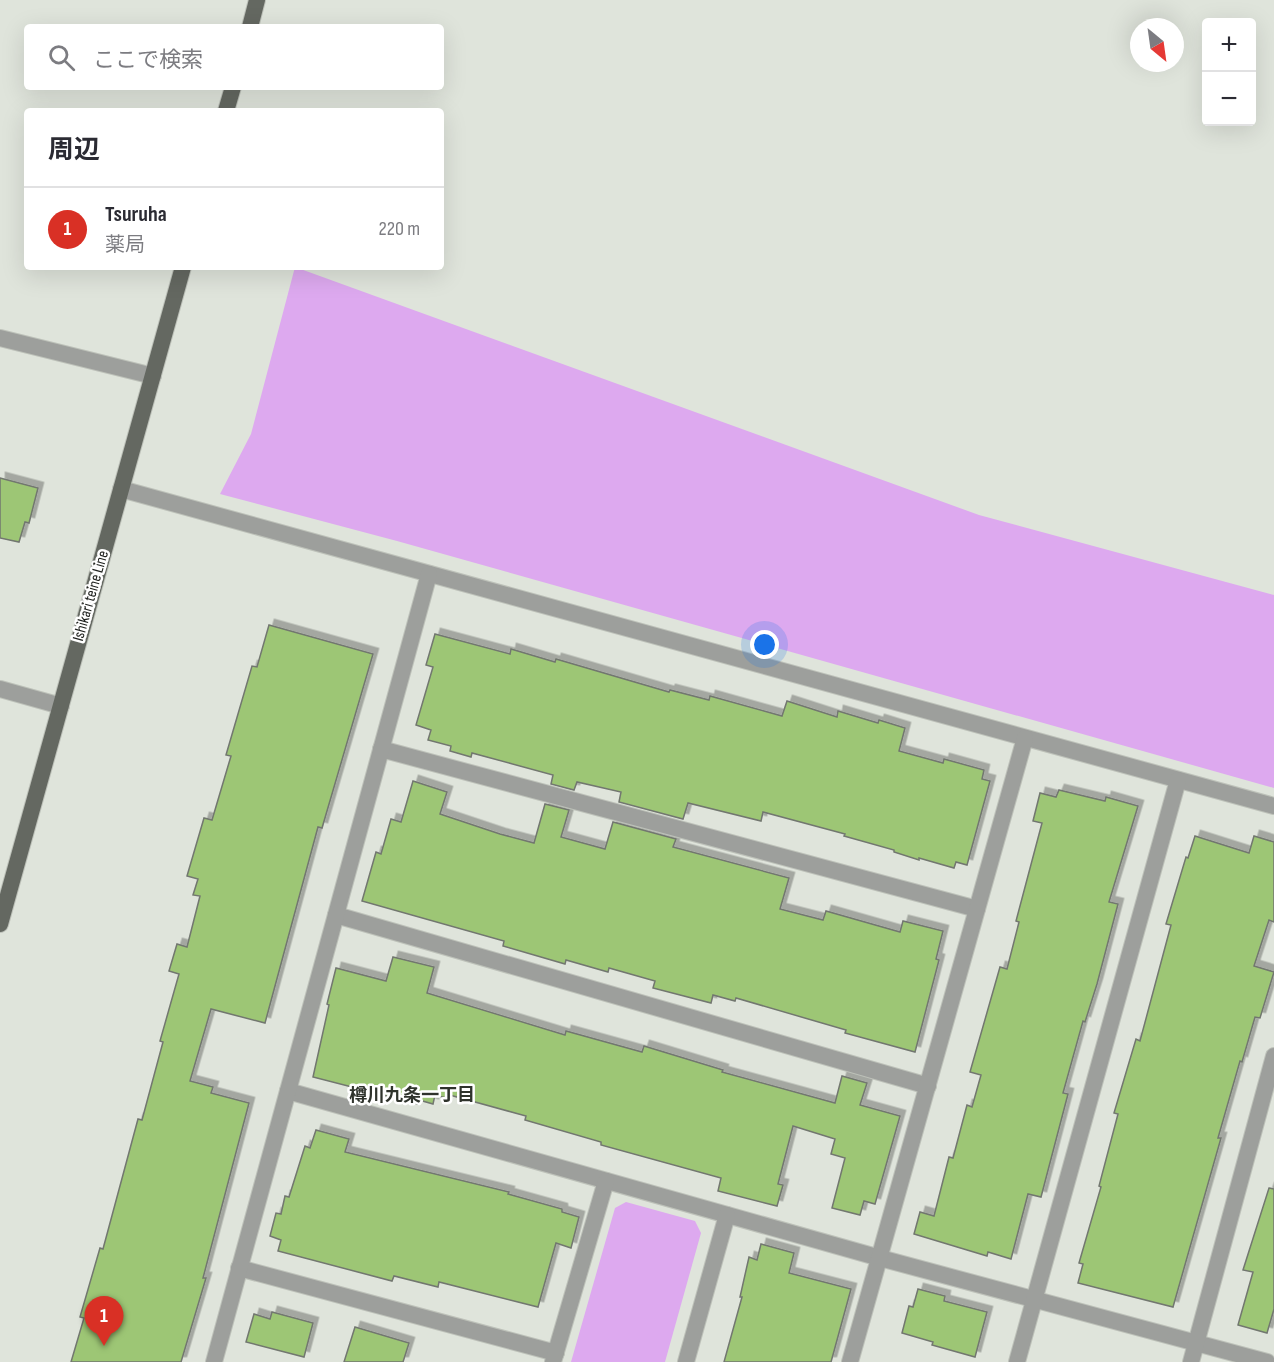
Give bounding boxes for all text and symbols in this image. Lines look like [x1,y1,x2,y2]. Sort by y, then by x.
north arrow [1130,18,1184,72]
map controls [1202,18,1256,126]
button: + [1202,18,1256,72]
search box [24,24,444,90]
icon: search [45,41,78,74]
text: ここで検索 [93,47,203,74]
button: − [1202,72,1256,126]
text: 周辺 [48,135,100,166]
text: Tsuruha [105,201,167,228]
text: 1 [64,217,71,241]
text: 220 m [379,217,420,241]
text: 薬局 [105,233,145,257]
street label: Ishikari teine Line [69,549,113,643]
your location [750,630,779,659]
district label: 樽川九条一丁目 [349,1085,475,1106]
pin: 1 [84,1296,124,1346]

